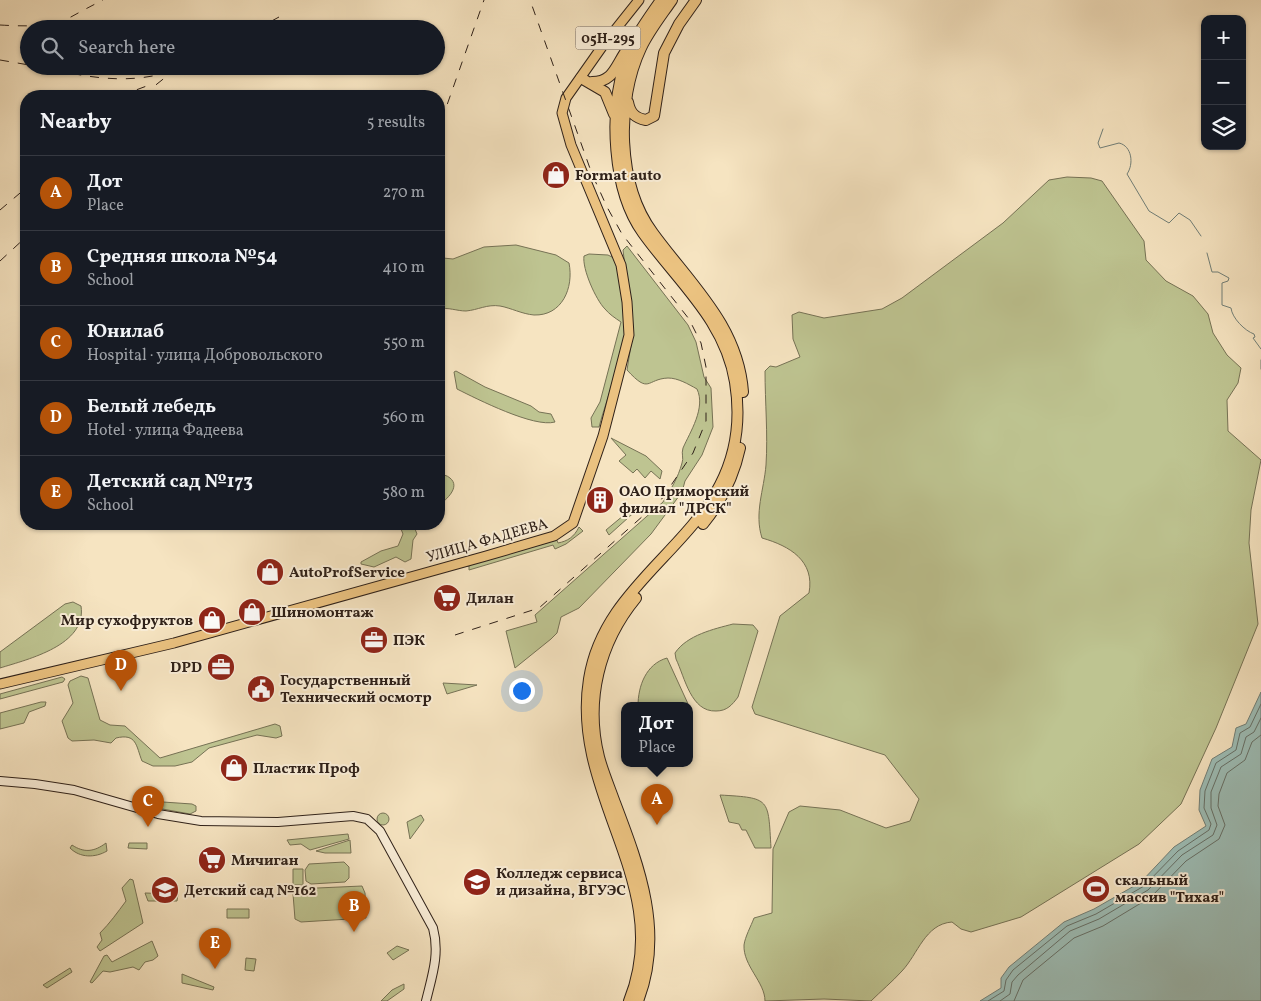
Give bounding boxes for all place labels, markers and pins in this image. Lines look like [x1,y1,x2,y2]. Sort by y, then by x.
shop icon: Format auto [541,160,571,190]
place label: Format auto [575,166,662,187]
place label: ОАО Приморский филиал "ДРСК" [619,482,750,520]
building icon: ОАО Приморский филиал "ДРСК" [585,485,615,515]
shop icon: AutoProfService [255,557,285,587]
place label: AutoProfService [289,563,405,584]
supermarket icon: Дилан [432,583,462,613]
place label: Дилан [466,589,514,610]
shop icon: Шиномонтаж [237,597,267,627]
place label: Шиномонтаж [271,603,374,624]
shop icon: Мир сухофруктов [197,605,227,635]
place label: Мир сухофруктов [61,611,193,632]
office icon: ПЭК [359,625,389,655]
place label: ПЭК [393,631,425,652]
pin: D [105,650,137,691]
office icon: DPD [206,652,236,682]
place label: DPD [170,658,202,679]
place label: Государственный Технический осмотр [280,671,432,709]
public building icon: Государственный Технический осмотр [246,674,276,704]
shop icon: Пластик Проф [219,753,249,783]
place label: Пластик Проф [253,759,360,780]
pin: A [641,784,673,825]
pin: C [132,786,164,827]
supermarket icon: Мичиган [197,845,227,875]
place label: Мичиган [231,851,299,872]
place label: Колледж сервиса и дизайна, ВГУЭС [496,864,626,902]
school or university icon: Колледж сервиса и дизайна, ВГУЭС [462,867,492,897]
place label: скальный массив "Тихая" [1115,871,1224,909]
sports icon: скальный массив "Тихая" [1081,874,1111,904]
school or university icon: Детский сад №162 [150,875,180,905]
place label: Детский сад №162 [184,881,317,902]
pin: B [338,891,370,932]
pin: E [199,928,231,969]

